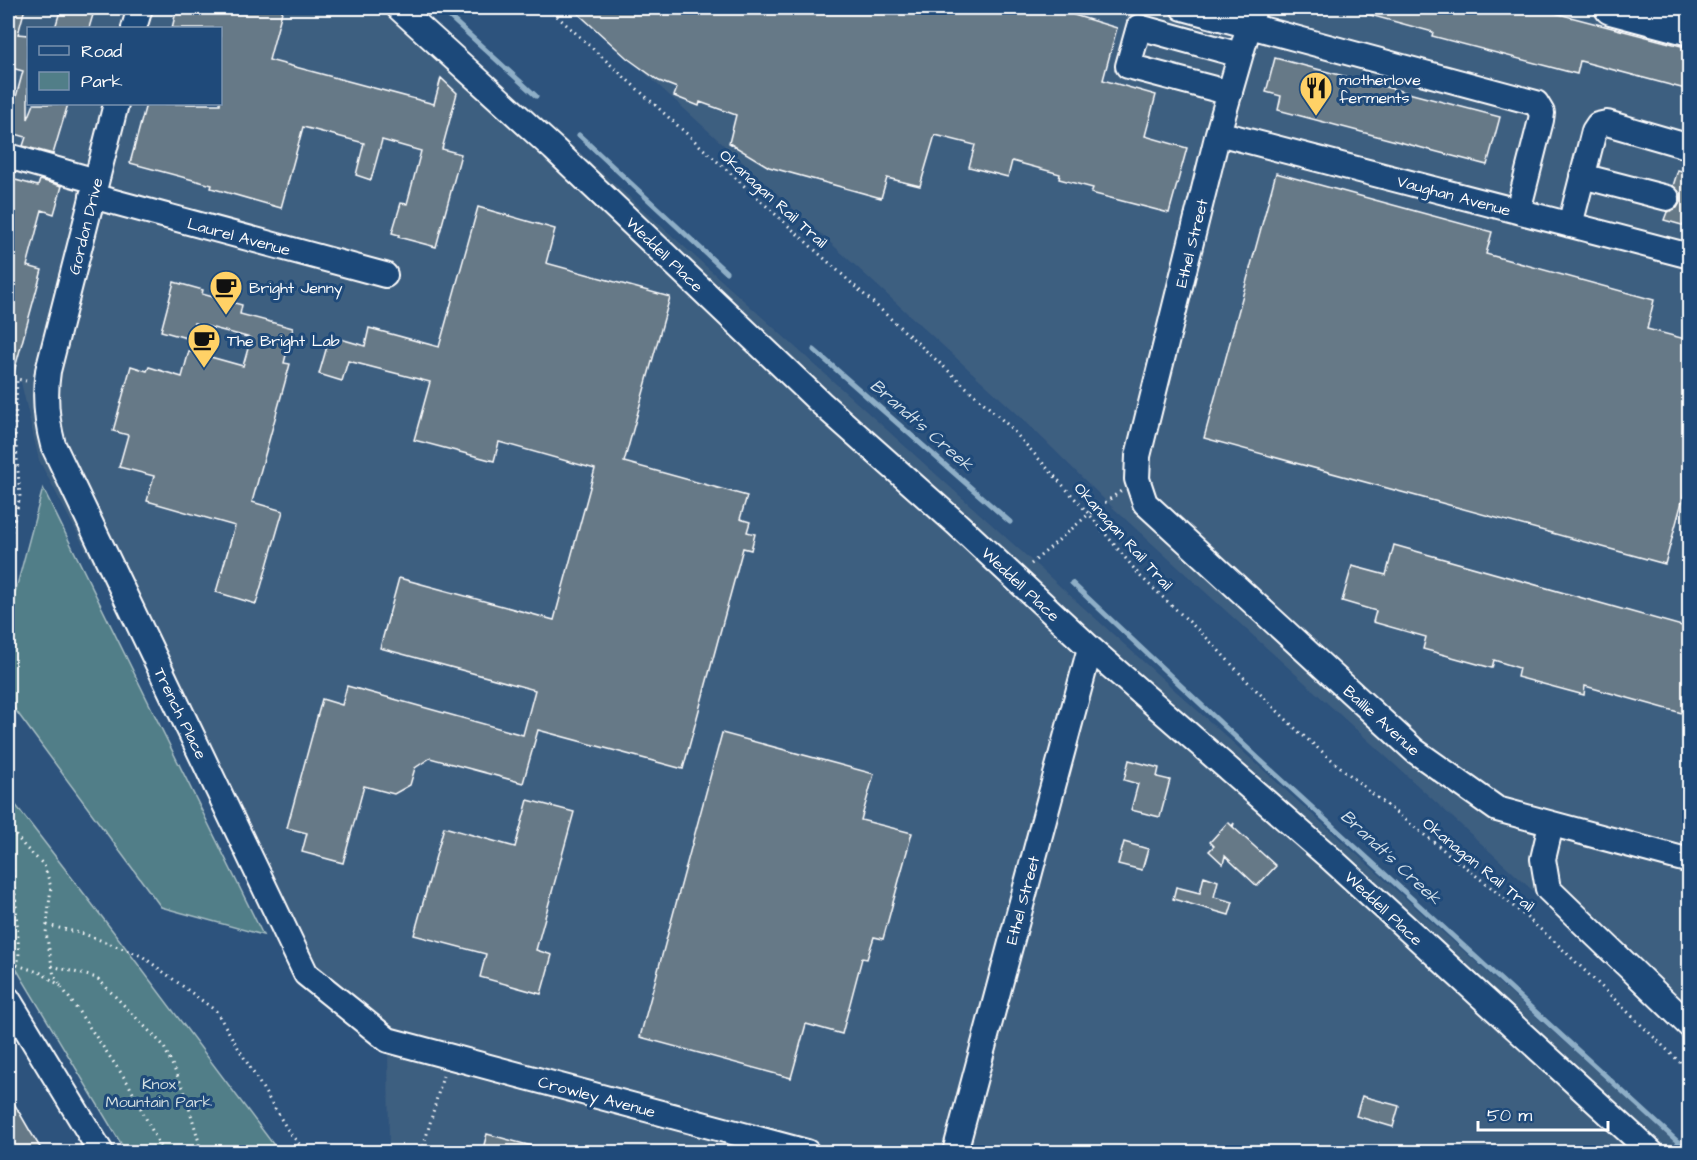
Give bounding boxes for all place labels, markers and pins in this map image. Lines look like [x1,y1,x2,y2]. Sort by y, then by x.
place label: motherlove ferments [1339,69,1421,109]
restaurant icon: motherlove ferments [1298,70,1334,117]
cafe icon: Bright Jenny [208,269,244,316]
place label: Bright Jenny [249,277,343,300]
cafe icon: The Bright Lab [186,322,222,369]
place label: The Bright Lab [227,330,340,353]

